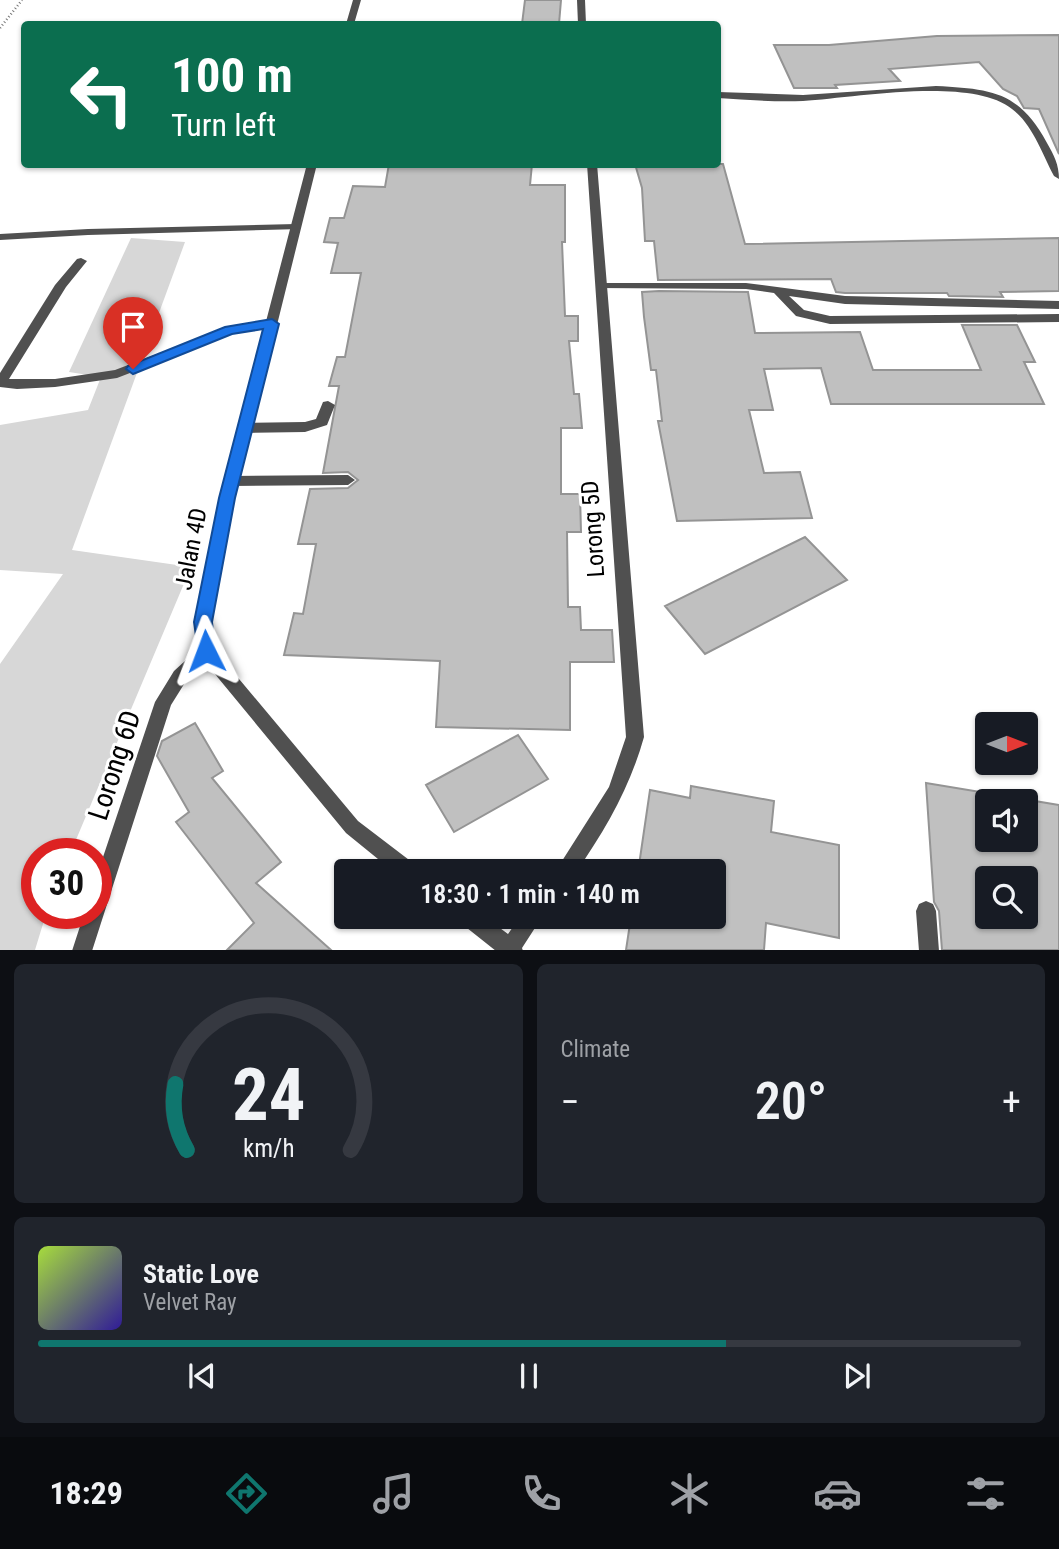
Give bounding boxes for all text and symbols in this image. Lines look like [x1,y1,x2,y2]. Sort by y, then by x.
text: 100 m [171,47,293,104]
icon: left [56,49,147,140]
text: Turn left [171,106,276,144]
pin [103,297,163,369]
icon: arrive [114,308,152,346]
street label: Lorong 5D [576,480,610,578]
street label: Jalan 4D [169,506,213,592]
position arrow [169,614,243,688]
street label: Lorong 6D [81,706,148,824]
north arrow [975,712,1038,775]
map controls [975,712,1038,929]
button: sound [975,789,1038,852]
speed limit sign: 30 [21,838,112,929]
button: search [975,866,1038,929]
text: 18:30 · 1 min · 140 m [420,879,640,909]
text: Climate [561,1036,630,1063]
text: 24 [231,1052,305,1138]
text: 20° [755,1071,827,1132]
text: − [561,1080,580,1124]
text: + [1002,1080,1021,1124]
text: km/h [243,1133,294,1162]
text: Static Love [143,1259,259,1289]
text: Velvet Ray [143,1289,237,1316]
icon: previous [183,1357,221,1395]
icon: pause [510,1357,548,1395]
icon: next [838,1357,876,1395]
icon: directions [222,1469,271,1518]
icon: music [369,1469,418,1518]
icon: phone [517,1469,566,1518]
icon: climate [665,1469,714,1518]
icon: car [813,1469,862,1518]
icon: filters [961,1469,1010,1518]
text: 18:29 [49,1474,123,1512]

